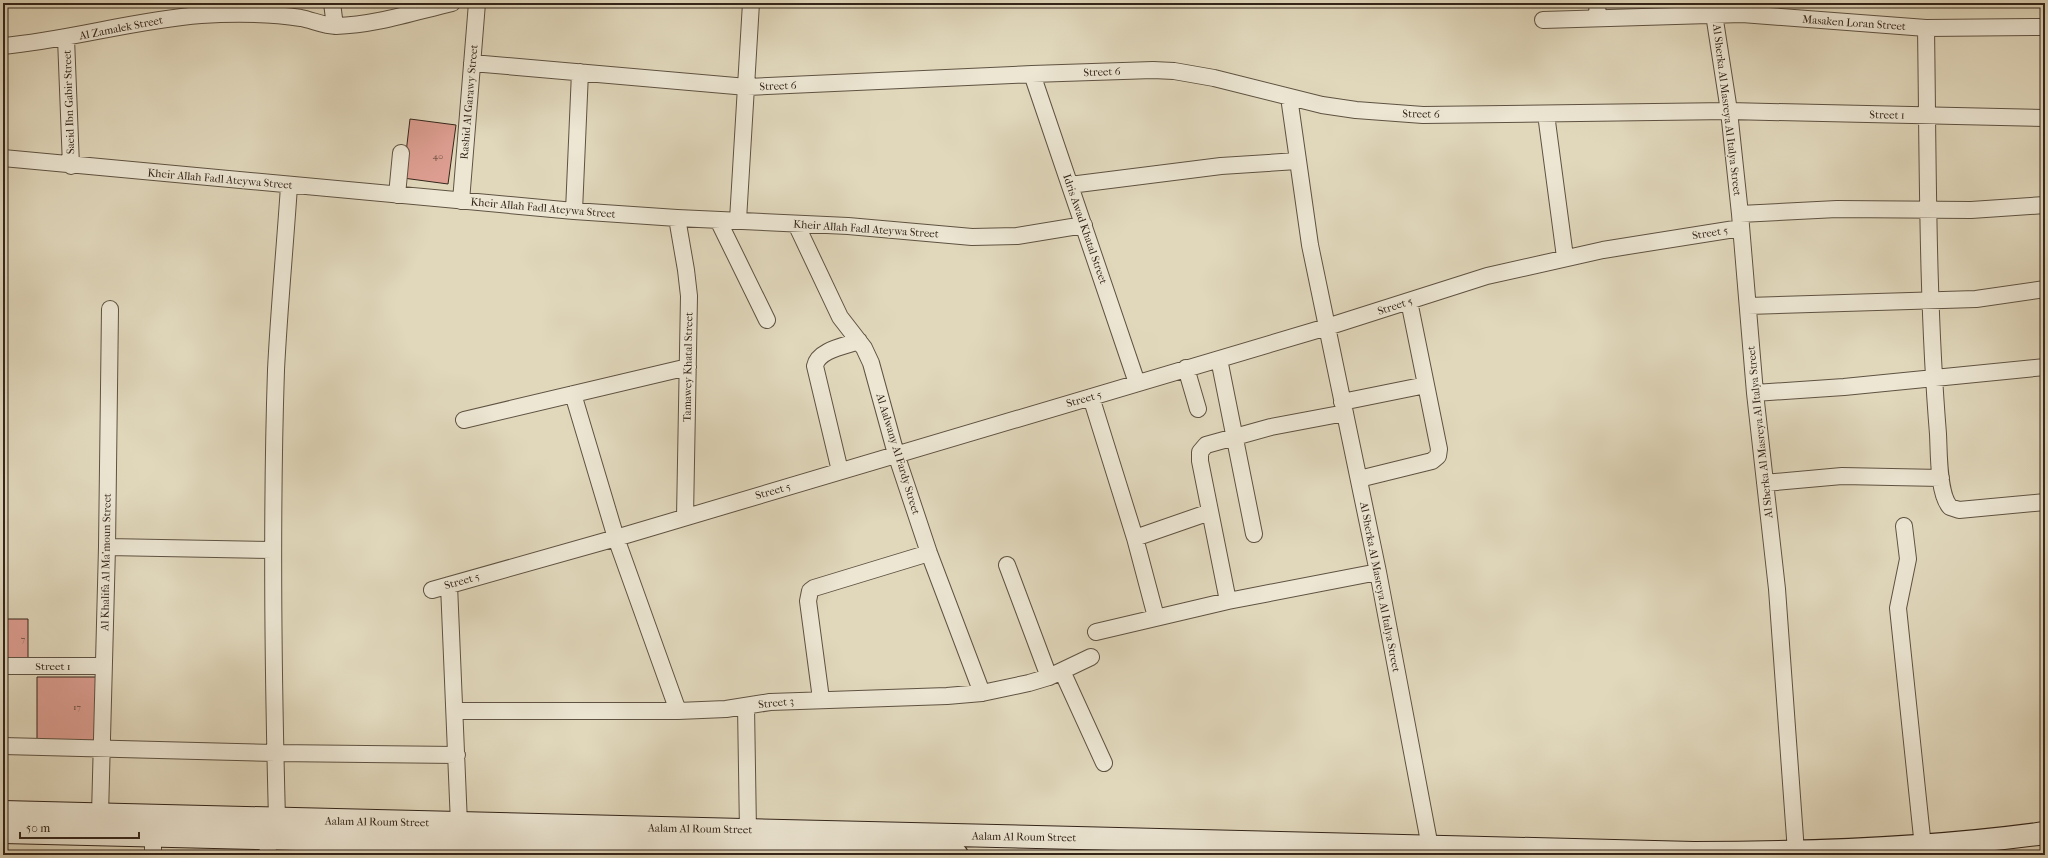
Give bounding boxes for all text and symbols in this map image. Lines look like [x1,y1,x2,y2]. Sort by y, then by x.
street label: Masaken Loran Street [1802,13,1906,33]
street label: Al Zamalek Street [77,14,164,43]
street label: Al Sherka Al Masreya Al Italya Street [1710,22,1744,197]
street label: Rashid Al Garawy Street [457,44,481,160]
street label: Saeid Ibn Gabir Street [61,50,77,154]
street label: Street 6 [1083,65,1121,79]
street label: Street 6 [759,79,797,93]
street label: Street 6 [1402,107,1440,121]
street label: Street 1 [1869,108,1905,122]
house number: 40 [433,151,443,161]
street label: Kheir Allah Fadl Ateywa Street [147,166,293,192]
street label: Idris Awad Khatal Street [1060,172,1110,286]
street label: Kheir Allah Fadl Ateywa Street [470,195,616,221]
street label: Kheir Allah Fadl Ateywa Street [793,217,939,241]
street label: Street 5 [1691,224,1729,242]
street label: Street 5 [1376,294,1414,318]
street label: Tamawey Khatal Street [681,312,695,422]
street label: Al Sherka Al Masreya Al Italya Street [1744,345,1776,520]
street label: Street 5 [1065,388,1103,410]
street label: Al Aalwany Al Fardy Street [873,391,923,516]
street label: Street 5 [754,480,792,502]
street label: Al Khalifa Al Ma'moun Street [98,493,114,632]
street label: Al Sherka Al Masreya Al Italya Street [1357,500,1403,673]
street label: Street 5 [443,570,481,592]
house number: 7 [21,634,26,644]
street label: Street 1 [35,660,71,673]
street label: Street 3 [757,695,795,711]
house number: 17 [73,702,81,712]
scale bar [20,814,139,840]
street label: Aalam Al Roum Street [324,815,429,829]
text: 50 m [26,821,50,835]
street label: Aalam Al Roum Street [647,822,752,836]
street label: Aalam Al Roum Street [971,830,1076,844]

